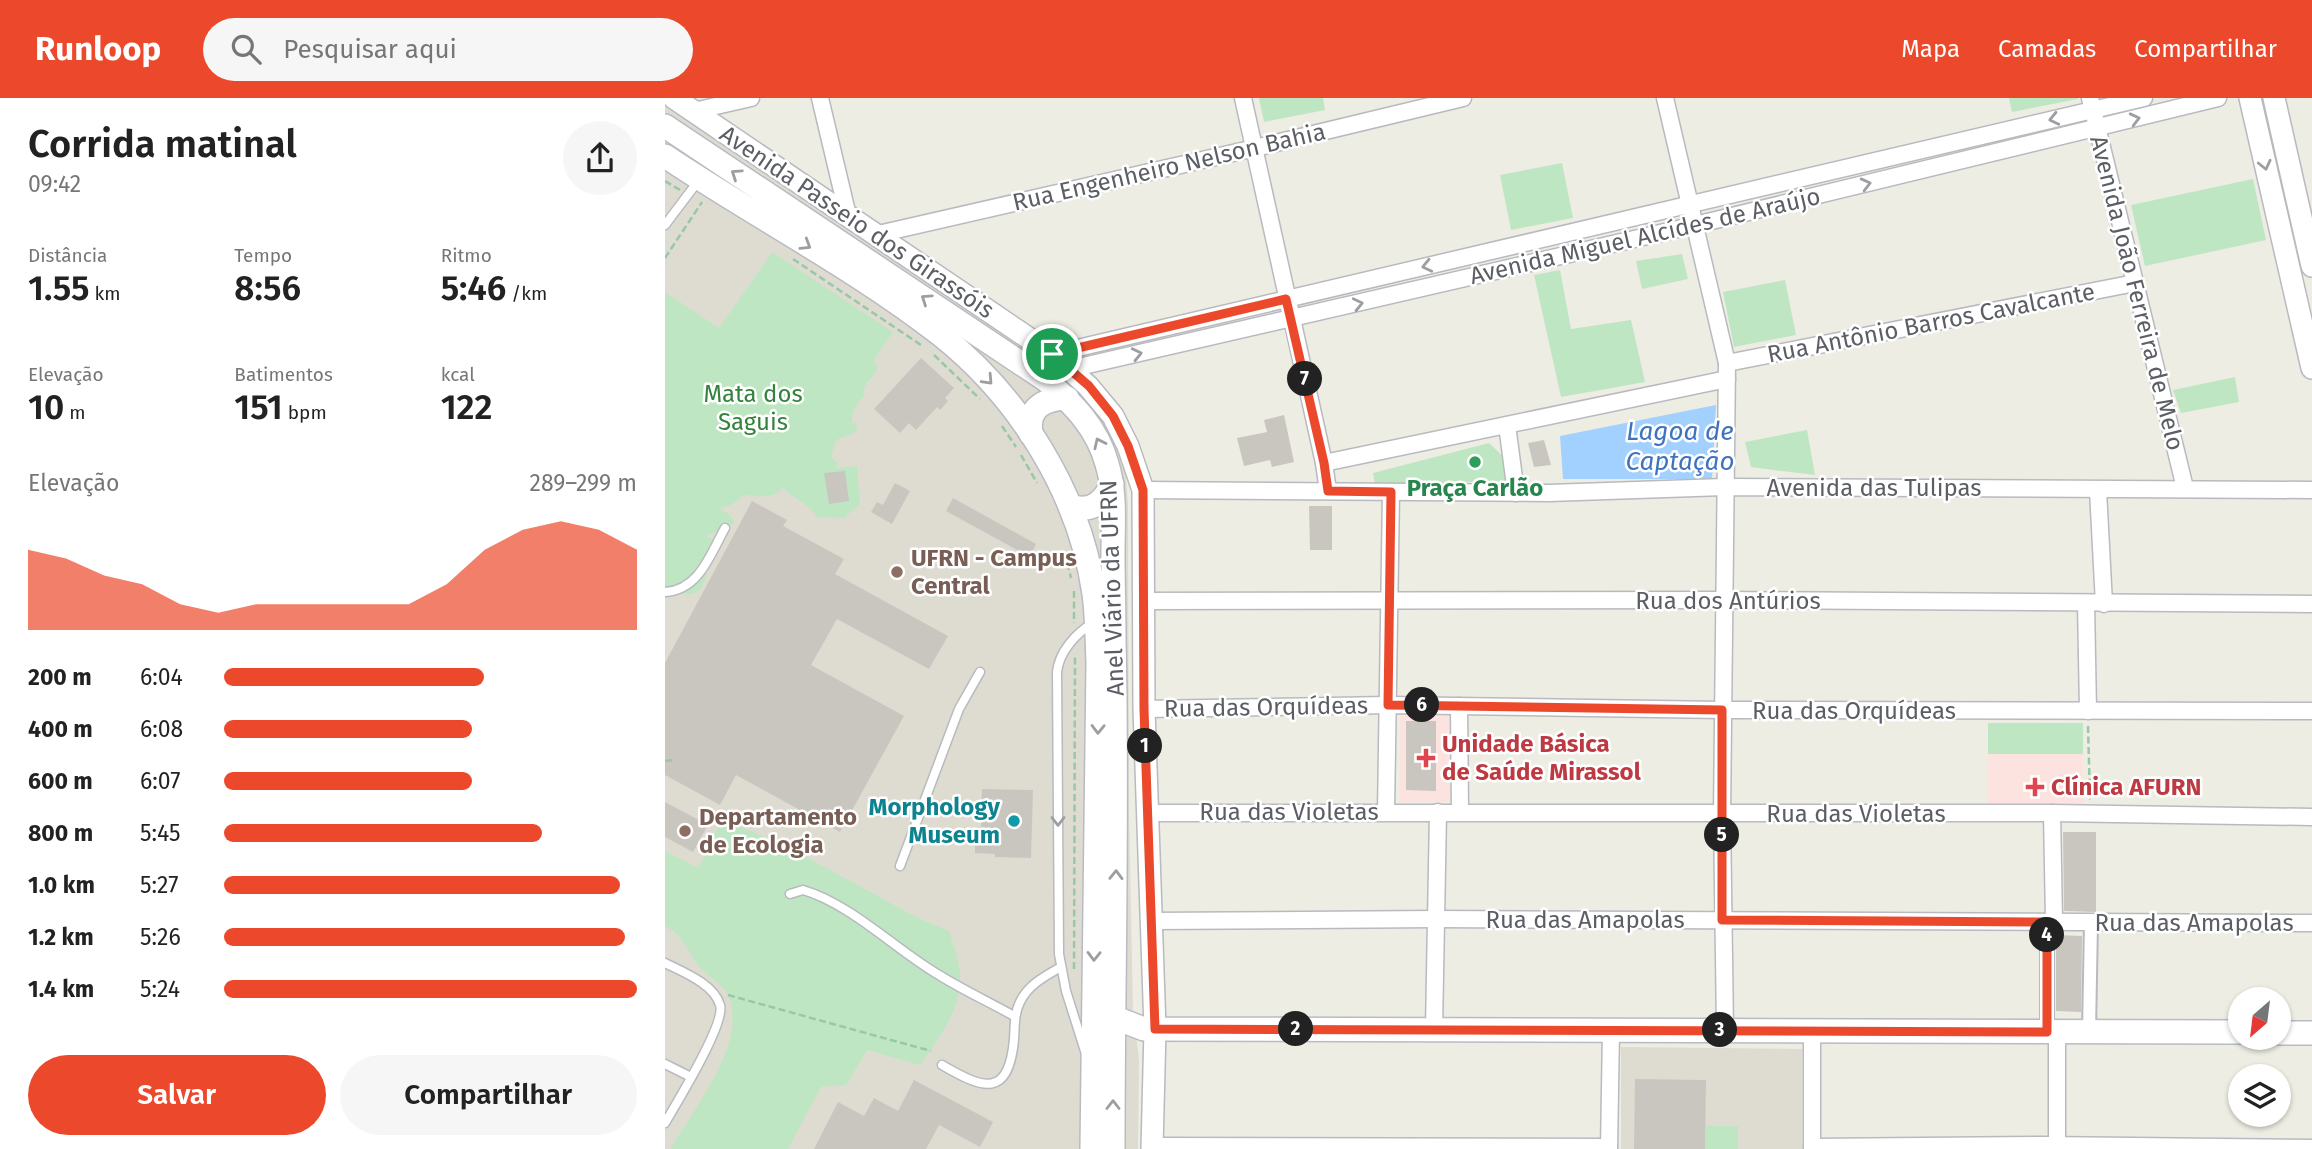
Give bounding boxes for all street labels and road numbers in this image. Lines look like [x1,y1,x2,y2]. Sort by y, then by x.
street label: Rua Engenheiro Nelson Bahia [1010,117,1328,217]
street label: Avenida Passeio dos Girassóis [715,120,999,324]
street label: Avenida João Ferreira de Melo [2084,133,2190,453]
street label: Avenida Miguel Alcídes de Araújo [1467,182,1823,290]
street label: Rua Antônio Barros Cavalcante [1765,277,2097,369]
street label: Avenida das Tulipas [1766,474,1982,502]
street label: Anel Viário da UFRN [1094,479,1130,697]
street label: Rua dos Antúrios [1635,587,1821,615]
street label: Rua das Orquídeas [1164,691,1368,723]
street label: Rua das Orquídeas [1752,697,1956,725]
street label: Rua das Violetas [1199,798,1379,826]
street label: Rua das Violetas [1766,800,1946,828]
street label: Rua das Amapolas [1485,906,1685,934]
street label: Rua das Amapolas [2094,909,2294,937]

